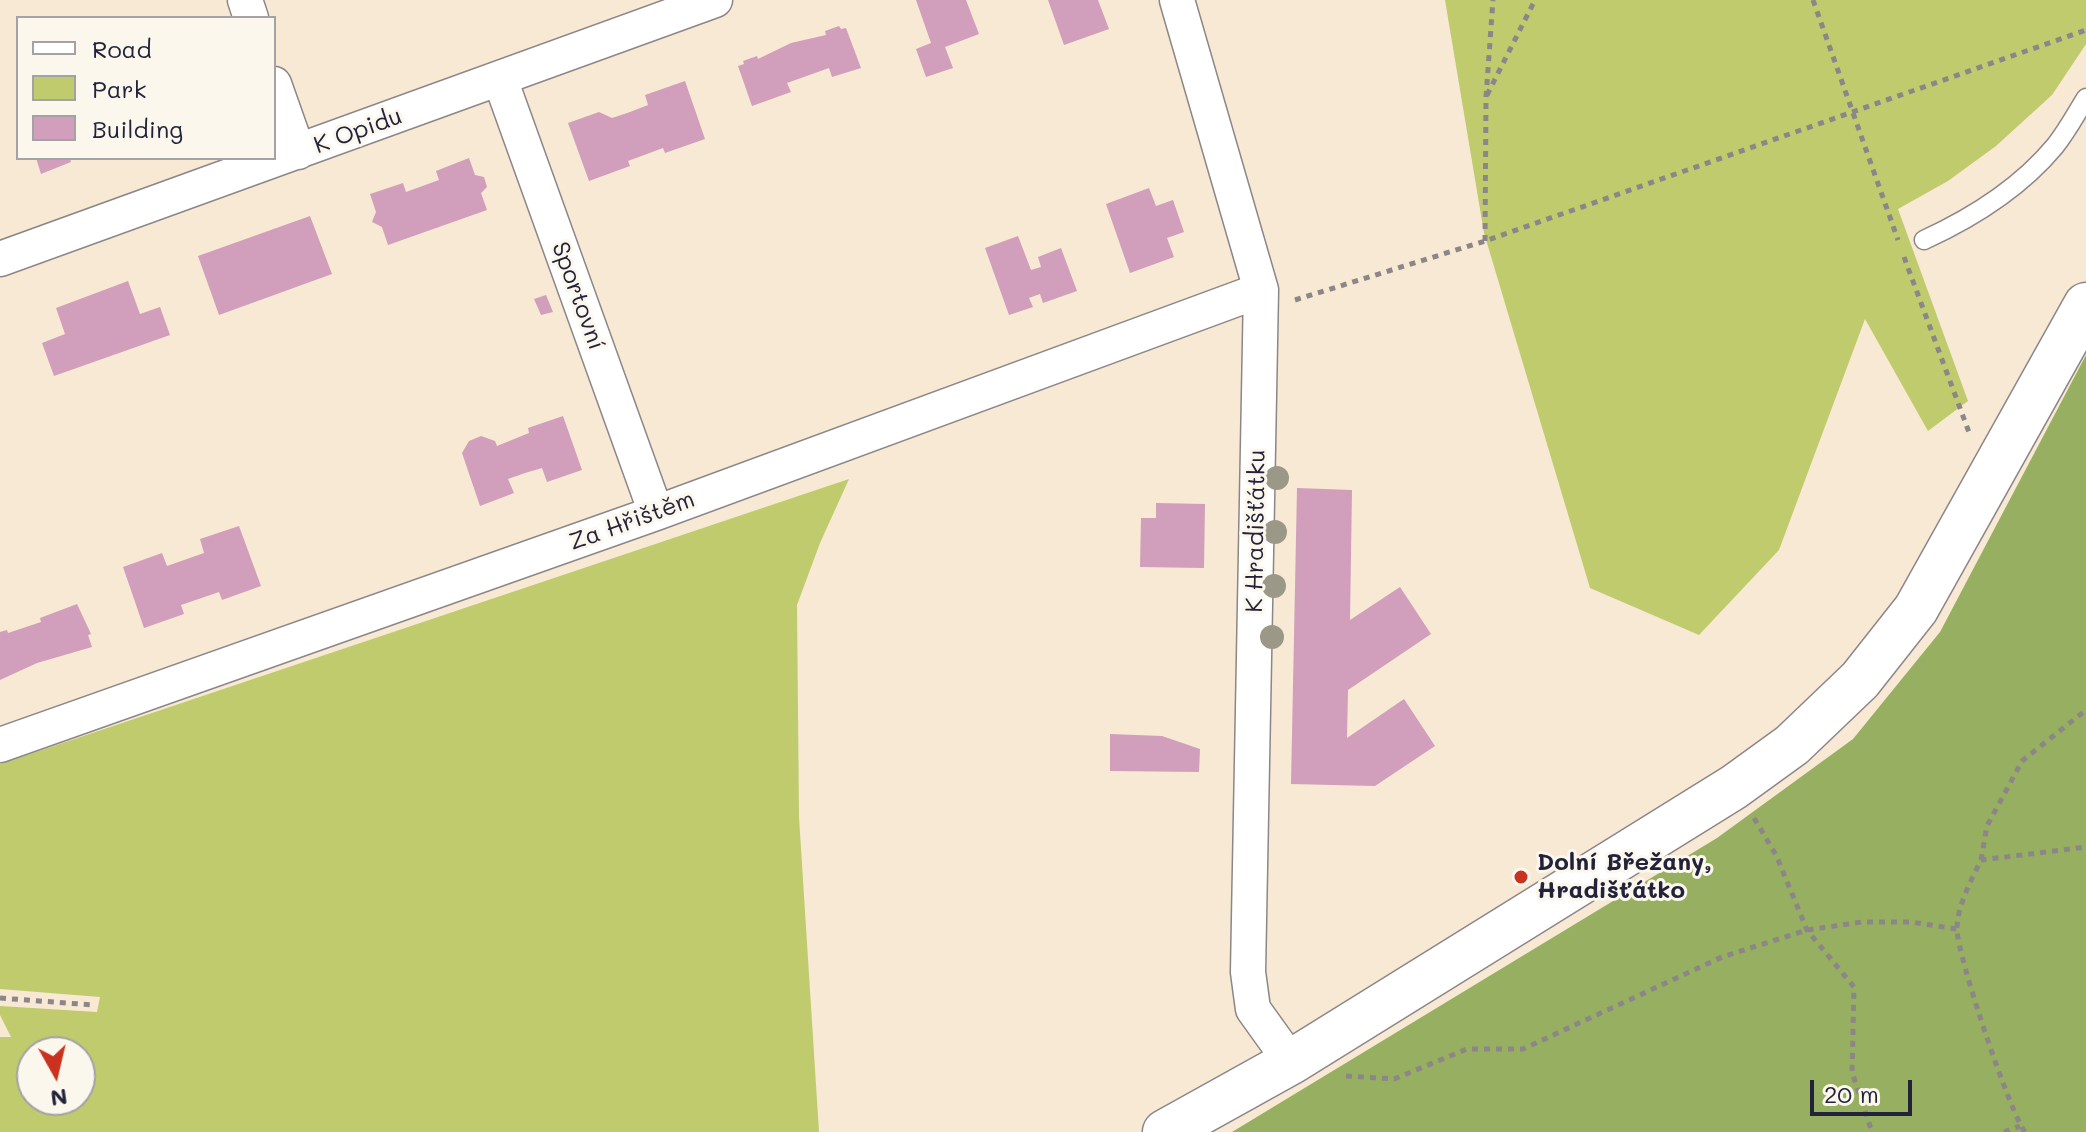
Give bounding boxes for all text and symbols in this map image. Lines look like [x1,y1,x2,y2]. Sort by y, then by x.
legend [16,16,276,160]
text: Road [92,33,152,64]
text: Park [92,73,146,104]
street label: K Opidu [310,102,406,160]
text: Building [92,113,183,144]
street label: Sportovní [545,238,611,354]
street label: K Hradišťátku [1240,449,1272,613]
street label: Za Hřištěm [565,485,699,557]
place label: Dolní Břežany, Hradišťátko [1537,849,1712,905]
marker: Dolní Břežany, Hradišťátko [1512,868,1530,886]
north arrow [16,1036,96,1116]
scale bar [1814,1064,1916,1114]
text: 20 m [1824,1078,1879,1109]
text: N [49,1083,69,1114]

